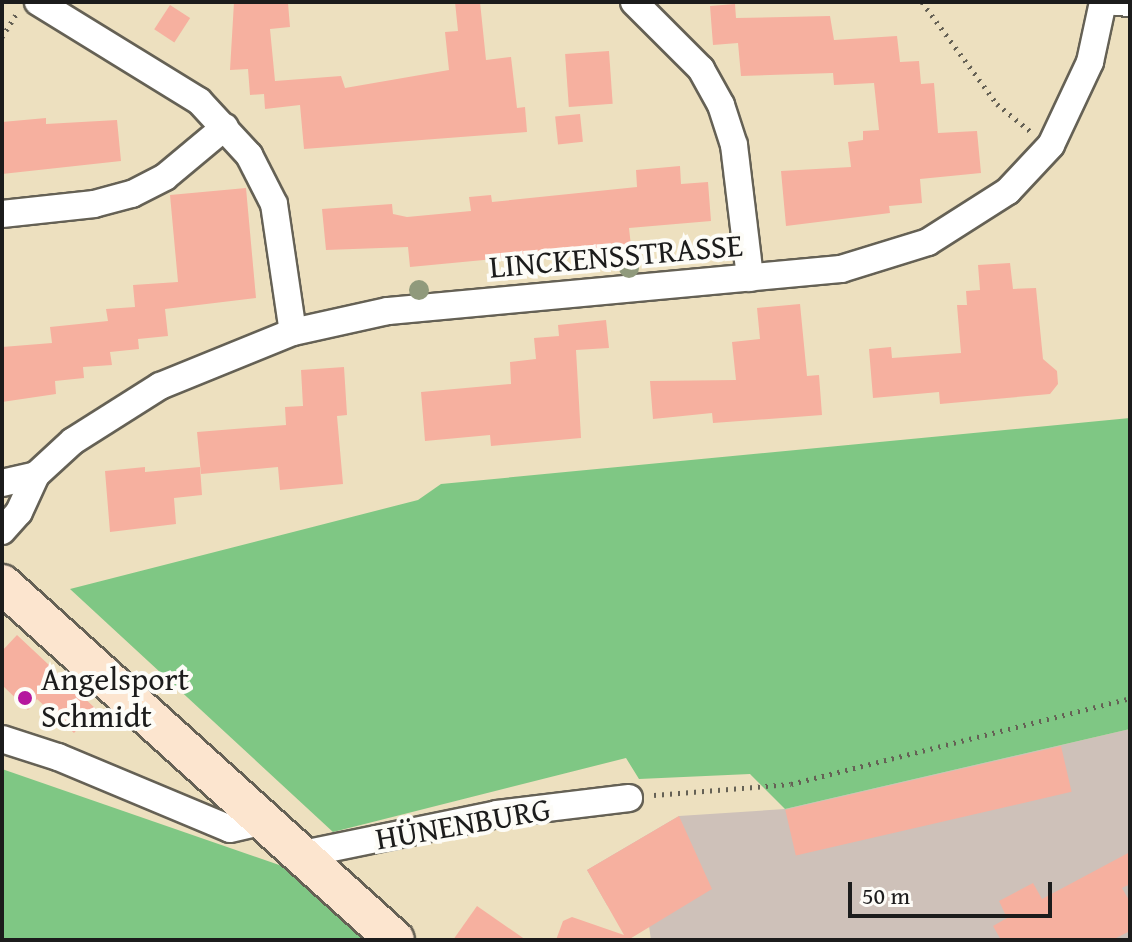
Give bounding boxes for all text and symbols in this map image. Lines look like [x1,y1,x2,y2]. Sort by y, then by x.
street label: LINCKENSSTRASSE [488,226,744,286]
place label: Angelsport Schmidt [41,661,189,736]
marker: Angelsport Schmidt [16,689,34,707]
street label: HÜNENBURG [373,790,553,858]
scale bar [852,866,1056,916]
text: 50 m [862,878,910,913]

